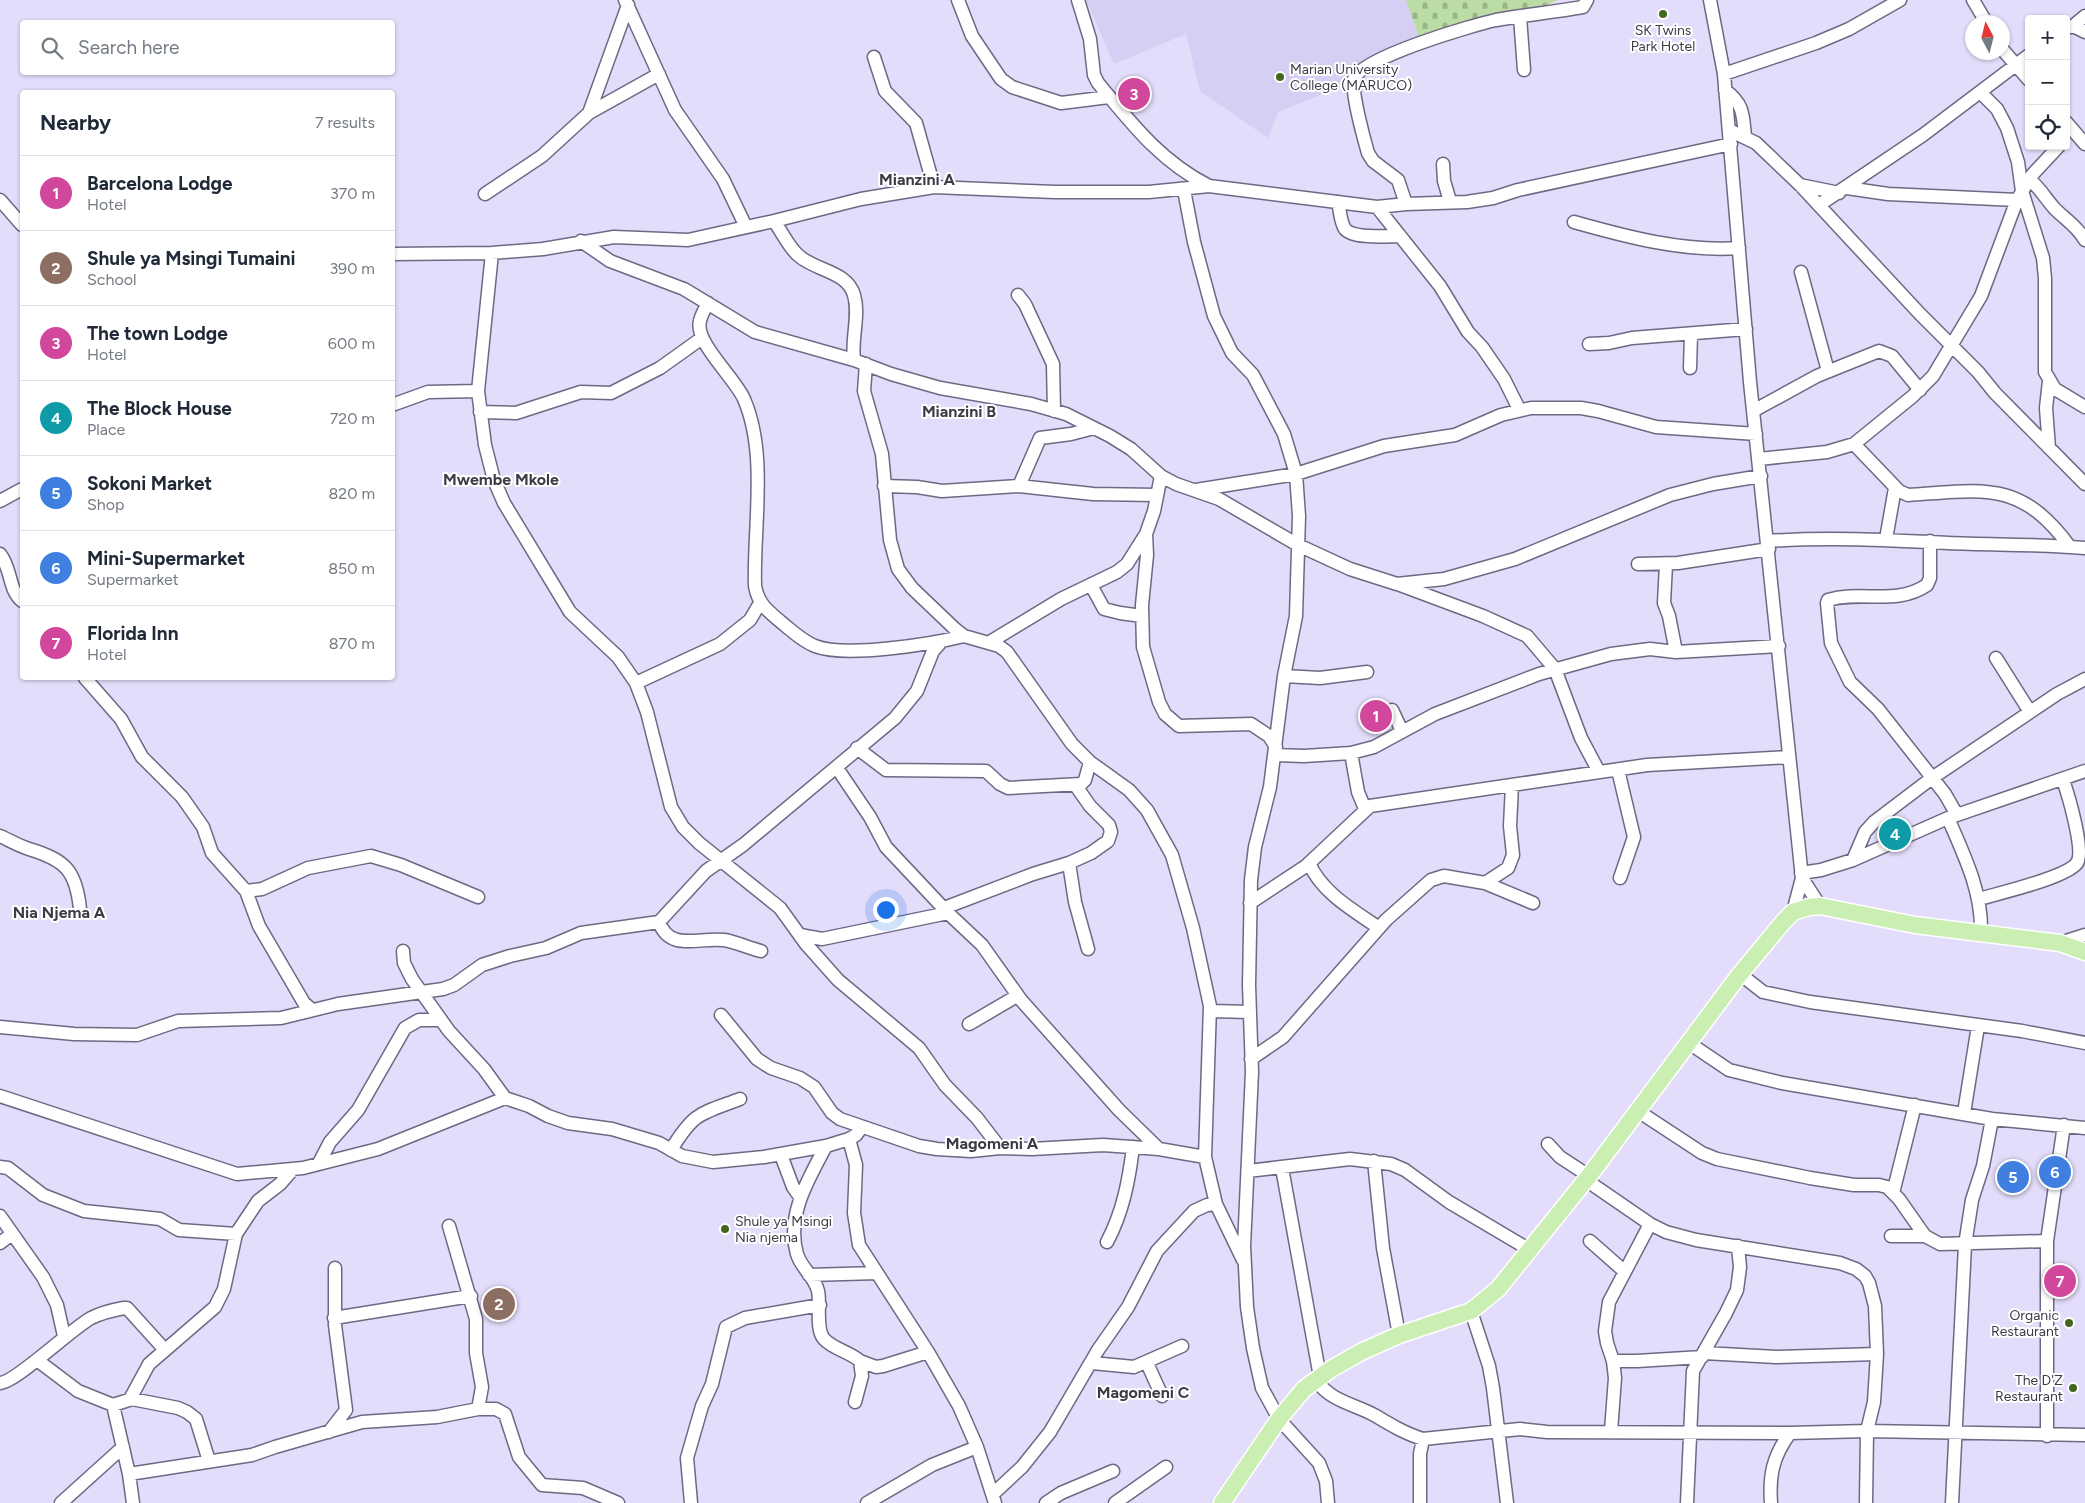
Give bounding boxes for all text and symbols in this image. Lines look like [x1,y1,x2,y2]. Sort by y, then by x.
marker: SK Twins Park Hotel [1657,8,1669,20]
north arrow [1965,15,2010,60]
map controls [2025,15,2070,150]
button: + [2025,15,2070,60]
search box [20,20,395,75]
place label: SK Twins Park Hotel [1631,22,1695,55]
icon: search [38,34,66,62]
text: Search here [78,36,180,59]
button: − [2025,60,2070,105]
place label: Marian University College (MARUCO) [1290,61,1412,94]
marker: Marian University College (MARUCO) [1274,71,1286,83]
pin: 3 [1118,75,1150,113]
button: locate [2025,105,2070,150]
text: Nearby [40,110,111,135]
text: 7 results [315,113,375,132]
district label: Mianzini A [879,170,956,189]
text: Barcelona Lodge [87,172,233,195]
text: 1 [53,184,59,203]
text: 370 m [330,184,375,203]
text: Hotel [87,195,127,214]
text: Shule ya Msingi Tumaini [87,247,296,270]
text: 2 [51,259,61,278]
text: 390 m [329,259,375,278]
text: School [87,270,137,289]
text: The town Lodge [87,322,228,345]
text: 3 [52,334,60,353]
text: 600 m [328,334,375,353]
text: Hotel [87,345,127,364]
text: The Block House [87,397,232,420]
district label: Mianzini B [922,402,996,421]
text: 4 [51,409,61,428]
text: 720 m [330,409,375,428]
text: Place [87,420,125,439]
district label: Mwembe Mkole [443,470,559,489]
text: Sokoni Market [87,472,212,495]
text: 5 [51,484,61,503]
text: 820 m [328,484,375,503]
text: Shop [87,495,125,514]
text: Mini-Supermarket [87,547,245,570]
text: 6 [51,559,61,578]
text: 850 m [328,559,375,578]
text: Supermarket [87,570,179,589]
text: Florida Inn [87,622,178,645]
text: 7 [52,634,60,653]
text: 870 m [329,634,375,653]
text: Hotel [87,645,127,664]
pin: 1 [1360,697,1392,735]
pin: 4 [1879,815,1911,853]
your location [873,897,899,923]
district label: Nia Njema A [13,903,106,922]
district label: Magomeni A [946,1134,1039,1153]
pin: 6 [2039,1153,2071,1191]
pin: 5 [1997,1158,2029,1196]
place label: Shule ya Msingi Nia njema [735,1213,832,1246]
marker: Shule ya Msingi Nia njema [719,1223,731,1235]
pin: 7 [2044,1262,2076,1300]
pin: 2 [483,1285,515,1323]
place label: Organic Restaurant [1991,1307,2059,1340]
marker: Organic Restaurant [2063,1317,2075,1329]
place label: The D'Z Restaurant [1995,1372,2063,1405]
marker: The D'Z Restaurant [2067,1382,2079,1394]
district label: Magomeni C [1097,1383,1190,1402]

